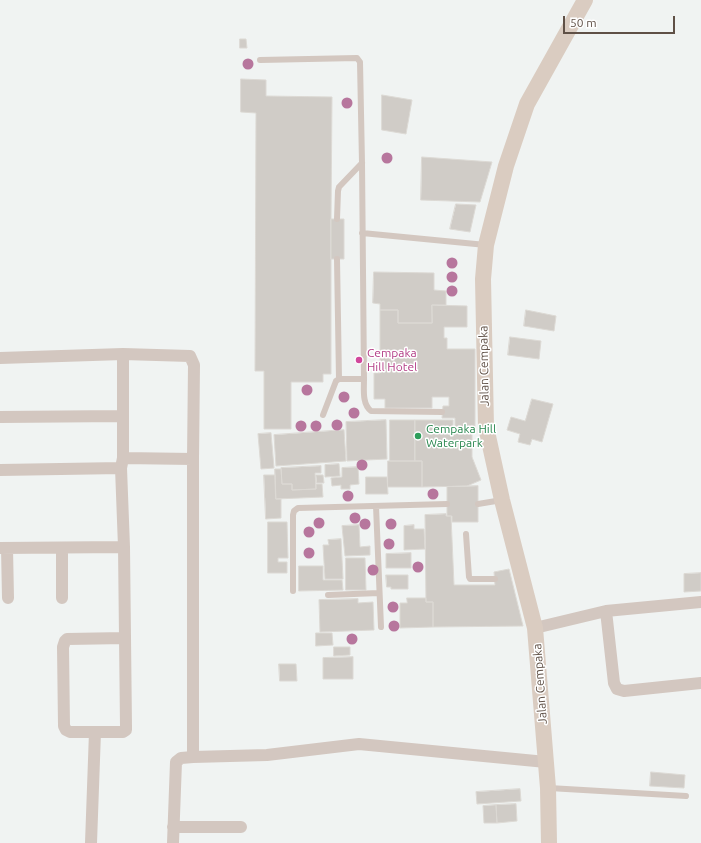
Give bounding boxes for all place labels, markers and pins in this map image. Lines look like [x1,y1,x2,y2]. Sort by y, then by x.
place label: Cempaka Hill Hotel [367,346,417,374]
marker: Cempaka Hill Hotel [354,355,364,365]
place label: Cempaka Hill Waterpark [426,422,496,450]
marker: Cempaka Hill Waterpark [413,431,423,441]

